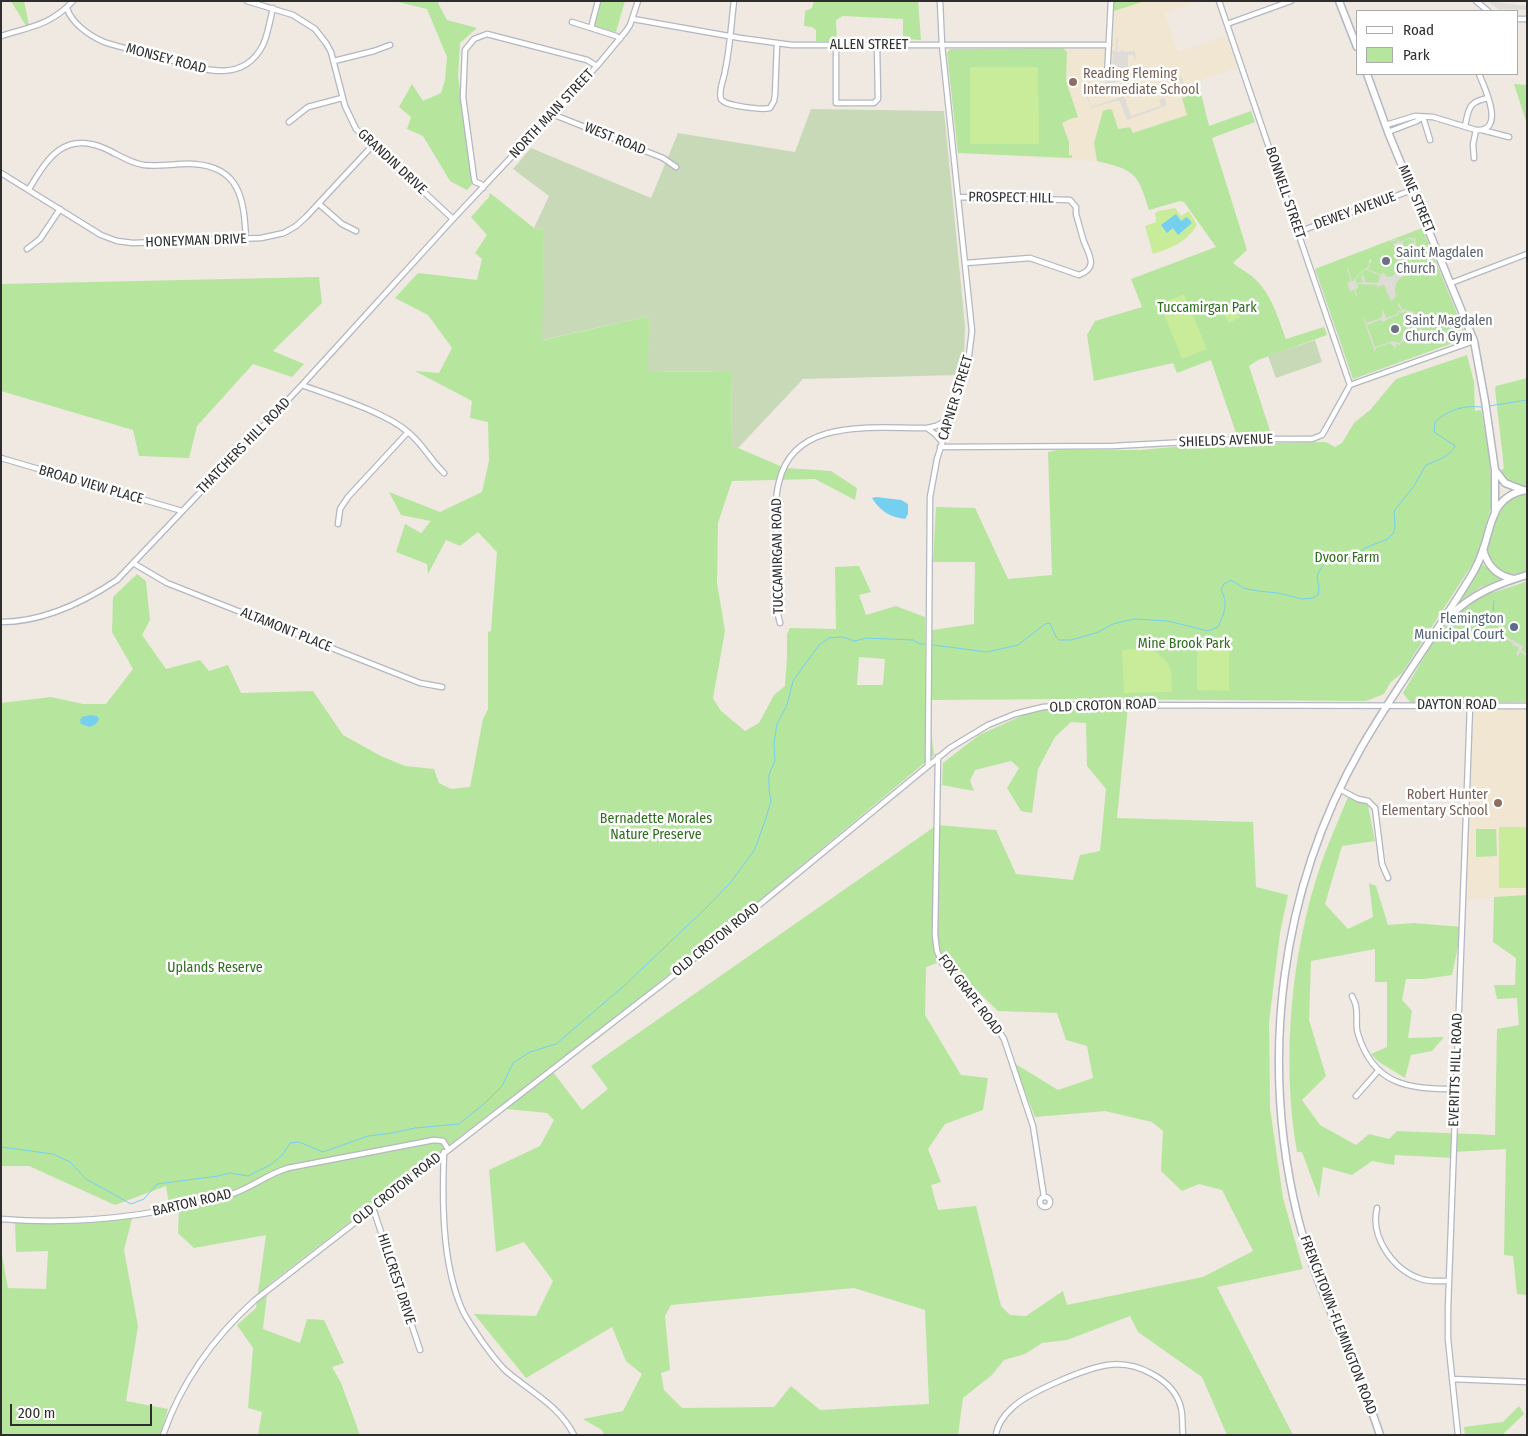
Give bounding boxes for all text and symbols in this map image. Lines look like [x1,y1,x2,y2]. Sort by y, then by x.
legend [1356,10,1518,75]
text: Road [1403,21,1434,39]
street label: ALLEN STREET [830,37,908,53]
street label: MONSEY ROAD [124,40,208,78]
text: Park [1403,46,1430,64]
street label: NORTH MAIN STREET [506,66,598,162]
place label: Reading Fleming Intermediate School [1083,66,1199,98]
marker: Reading Fleming Intermediate School [1067,76,1079,88]
street label: WEST ROAD [582,119,648,159]
street label: GRANDIN DRIVE [354,126,430,198]
street label: BONNELL STREET [1261,145,1309,241]
street label: MINE STREET [1394,162,1438,236]
street label: DEWEY AVENUE [1312,188,1398,234]
street label: PROSPECT HILL [968,189,1054,207]
street label: HONEYMAN DRIVE [145,231,247,251]
place label: Saint Magdalen Church [1396,245,1484,278]
marker: Saint Magdalen Church [1380,255,1392,267]
park label: Tuccamirgan Park [1157,300,1257,316]
place label: Saint Magdalen Church Gym [1405,313,1493,346]
marker: Saint Magdalen Church Gym [1389,323,1401,335]
street label: CAPNER STREET [935,353,977,443]
street label: THATCHERS HILL ROAD [194,394,294,498]
street label: SHIELDS AVENUE [1179,431,1273,451]
street label: BROAD VIEW PLACE [37,462,145,508]
street label: TUCCAMIRGAN ROAD [769,498,787,614]
park label: Dvoor Farm [1314,550,1380,566]
street label: ALTAMONT PLACE [238,604,334,656]
place label: Flemington Municipal Court [1414,611,1504,644]
marker: Flemington Municipal Court [1508,621,1520,633]
park label: Mine Brook Park [1138,636,1230,652]
street label: OLD CROTON ROAD [1049,696,1157,716]
street label: DAYTON ROAD [1417,697,1497,713]
place label: Robert Hunter Elementary School [1381,787,1488,820]
marker: Robert Hunter Elementary School [1492,797,1504,809]
park label: Bernadette Morales Nature Preserve [600,811,712,844]
street label: OLD CROTON ROAD [669,900,763,980]
street label: FOX GRAPE ROAD [934,951,1006,1039]
park label: Uplands Reserve [167,960,263,976]
street label: EVERITTS HILL ROAD [1446,1013,1466,1127]
street label: OLD CROTON ROAD [349,1149,445,1229]
street label: BARTON ROAD [151,1186,233,1220]
street label: HILLCREST DRIVE [373,1231,419,1327]
street label: FRENCHTOWN-FLEMINGTON ROAD [1296,1233,1380,1417]
scale bar [12,1394,155,1426]
text: 200 m [18,1404,55,1422]

